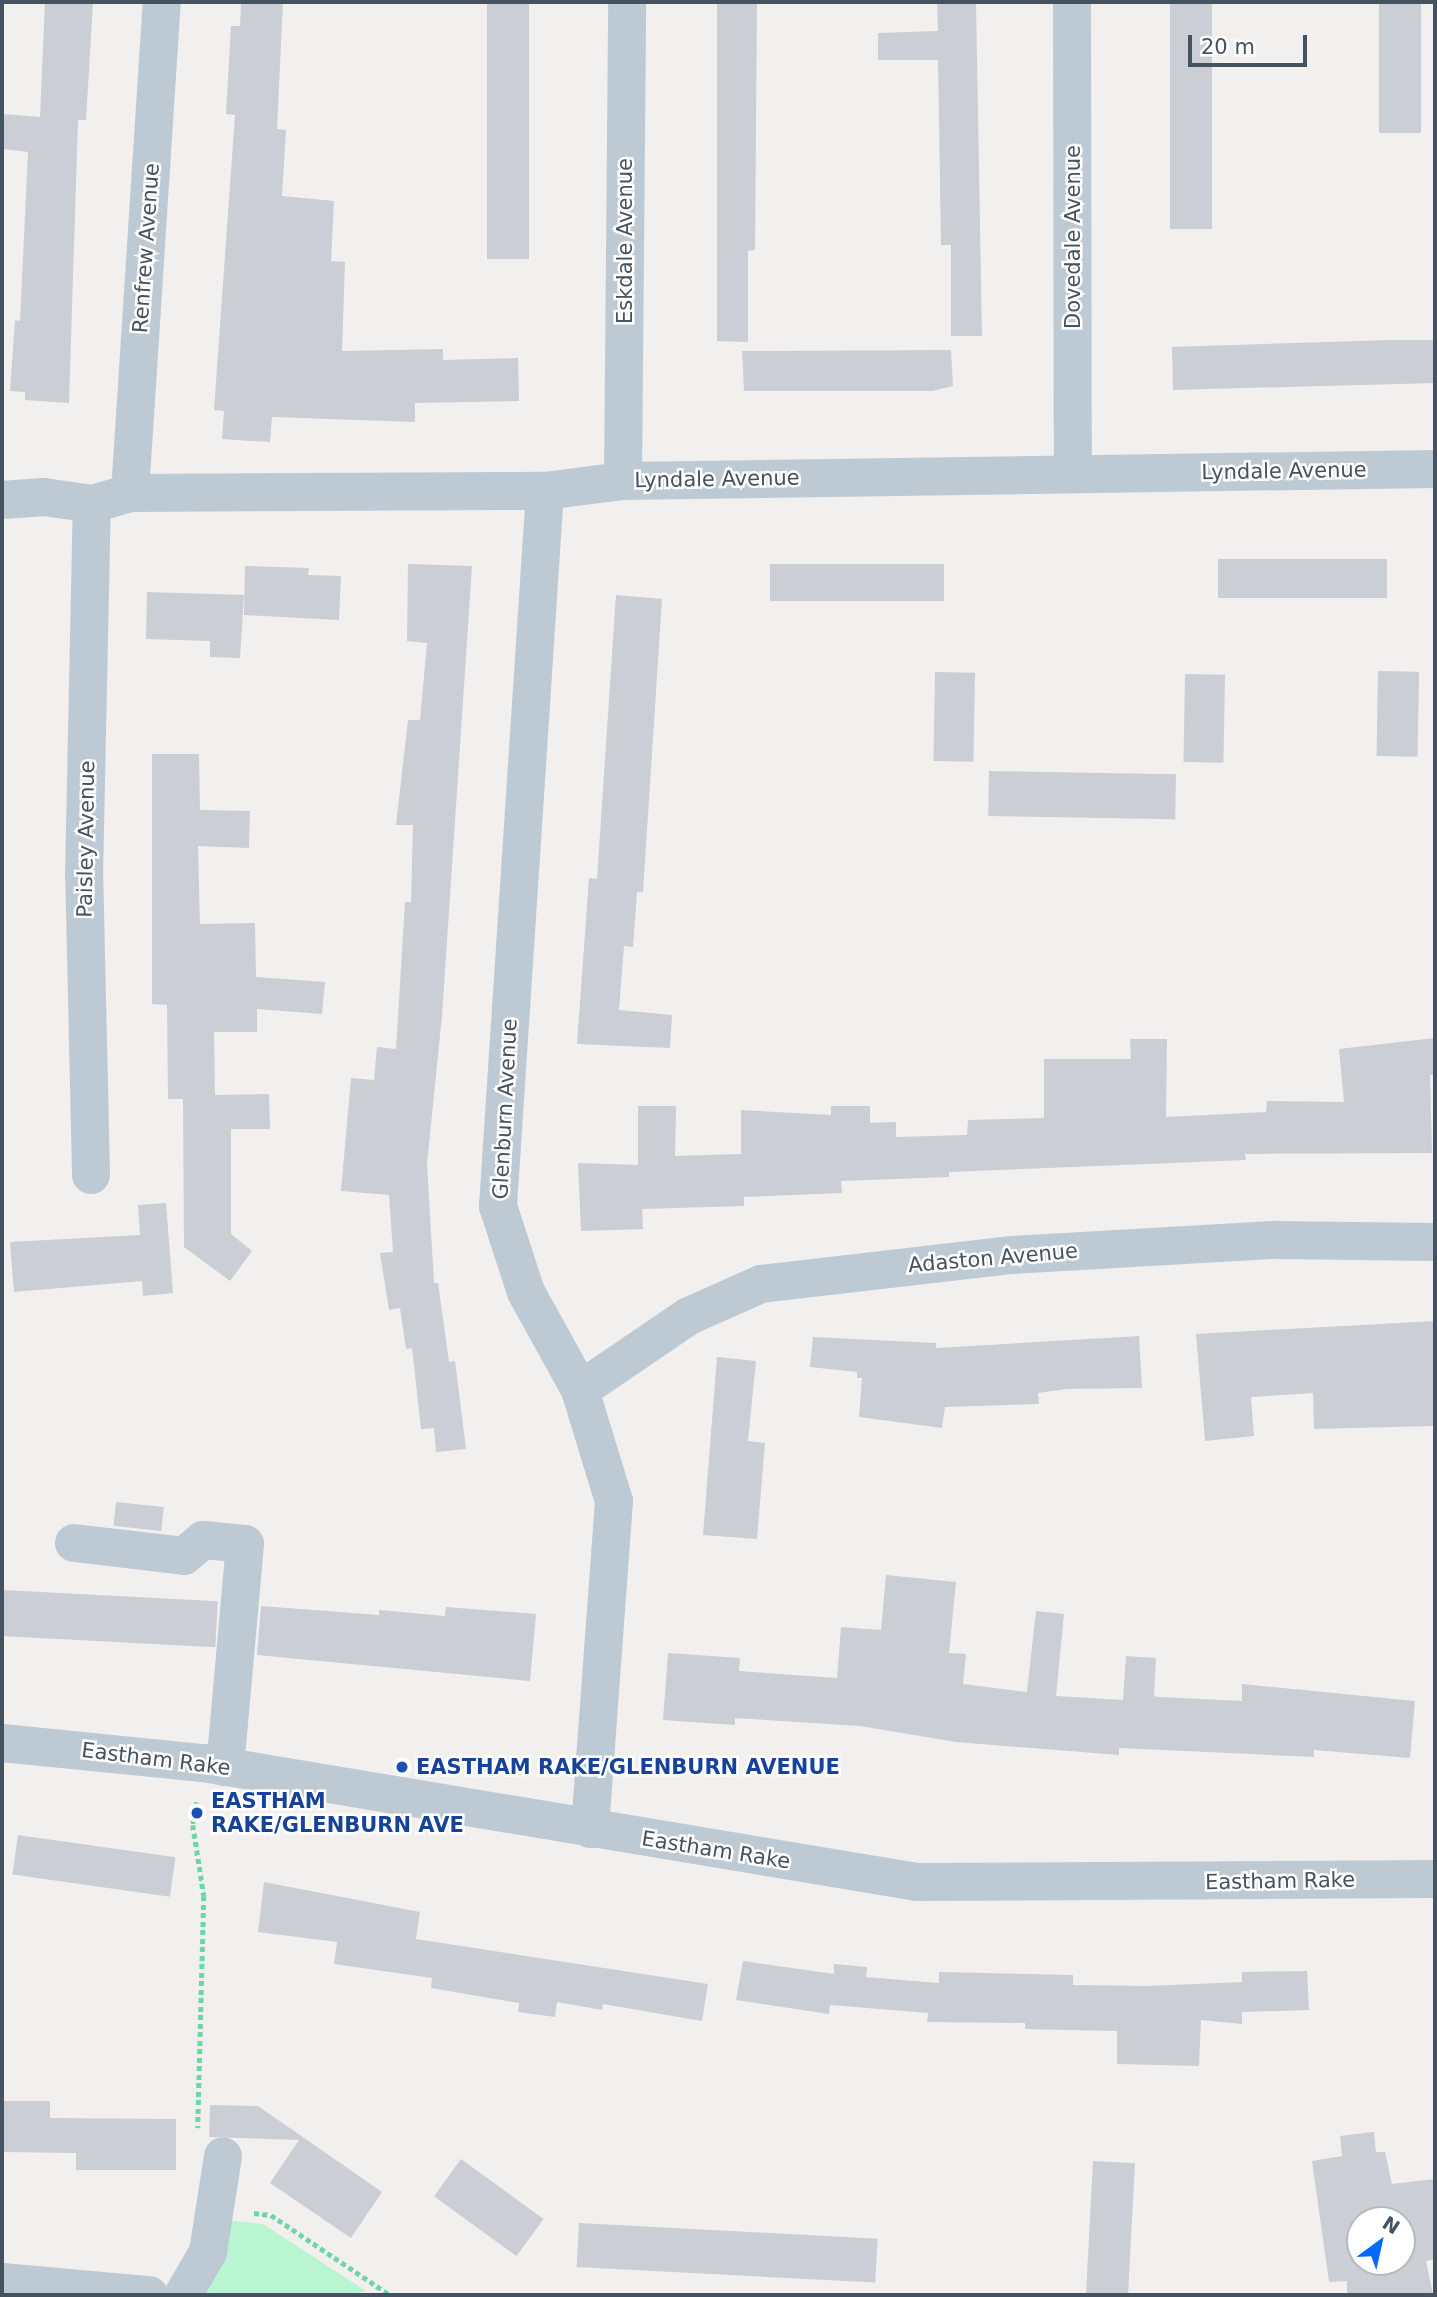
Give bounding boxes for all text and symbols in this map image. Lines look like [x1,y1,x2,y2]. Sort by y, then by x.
scale bar [1192,21,1311,65]
text: 20 m [1201,35,1255,59]
street label: Dovedale Avenue [1060,145,1086,329]
street label: Eskdale Avenue [612,158,638,324]
street label: Renfrew Avenue [127,162,165,334]
street label: Lyndale Avenue [1201,457,1367,485]
street label: Lyndale Avenue [634,465,800,493]
street label: Paisley Avenue [72,760,100,918]
street label: Glenburn Avenue [488,1018,522,1200]
street label: Adaston Avenue [907,1238,1079,1278]
street label: Eastham Rake [80,1737,232,1781]
place label: EASTHAM RAKE/GLENBURN AVENUE [416,1754,840,1780]
marker: EASTHAM RAKE/GLENBURN AVENUE [394,1759,410,1775]
place label: EASTHAM RAKE/GLENBURN AVE [211,1788,464,1838]
marker: EASTHAM RAKE/GLENBURN AVE [189,1805,205,1821]
street label: Eastham Rake [640,1826,792,1874]
street label: Eastham Rake [1205,1867,1355,1895]
north arrow [1346,2206,1416,2276]
text: N [1379,2212,1404,2239]

